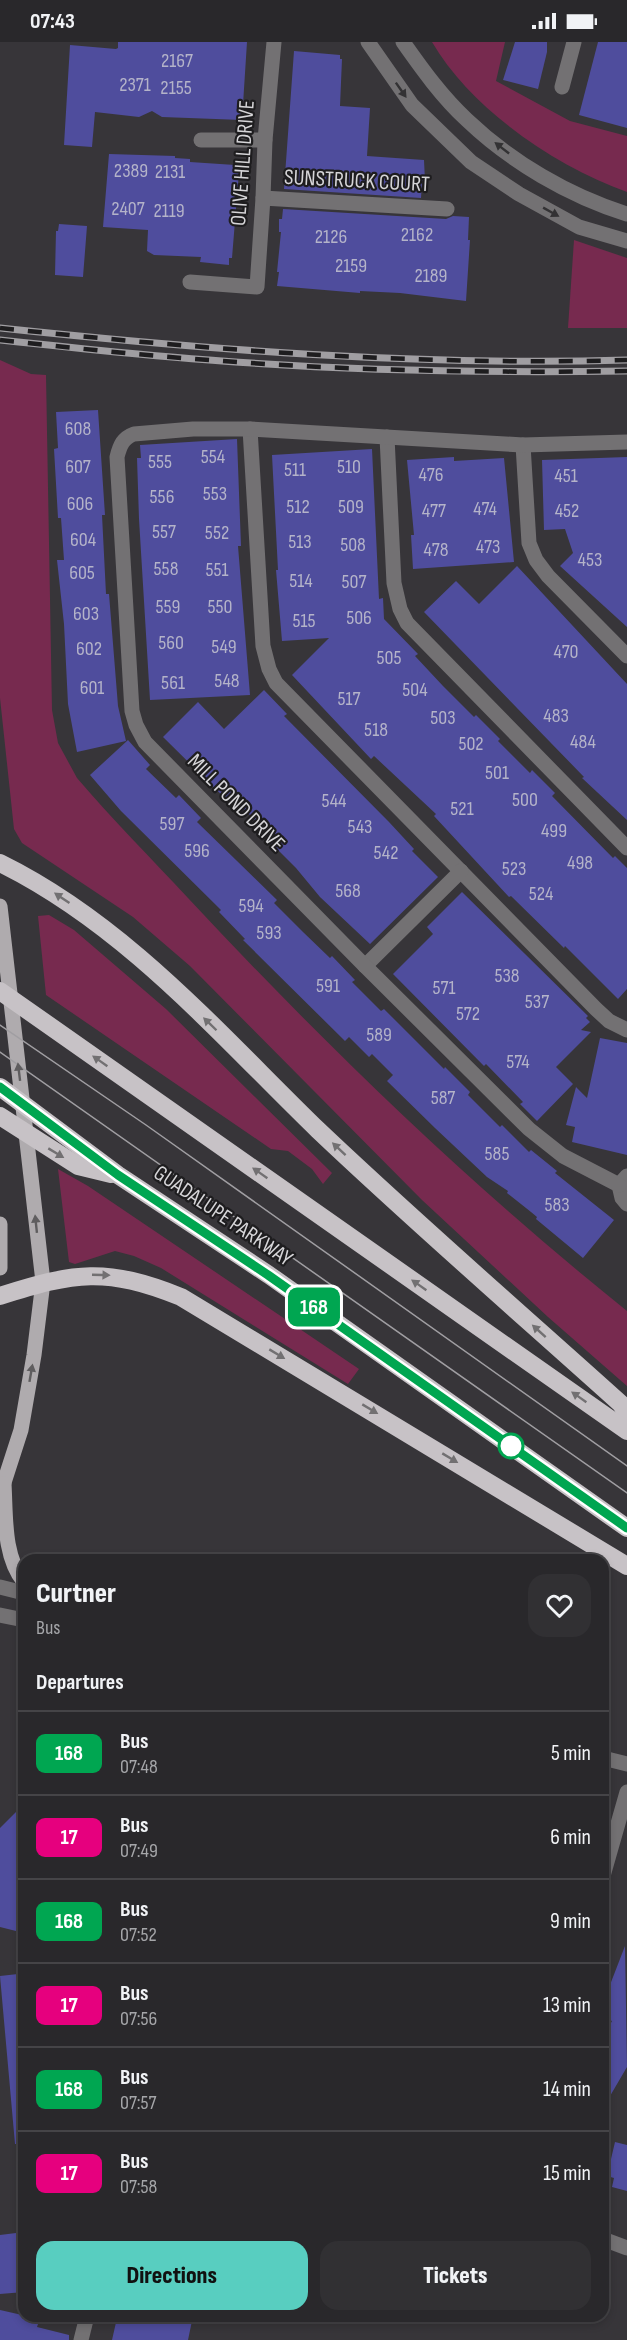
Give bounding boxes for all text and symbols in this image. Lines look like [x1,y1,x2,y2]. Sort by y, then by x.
text: 07:43 [30,8,75,35]
house number: 2167 [161,49,193,73]
house number: 2371 [119,73,151,97]
house number: 2155 [160,76,192,100]
one-way arrow [395,82,406,98]
street label: OLIVE HILL DRIVE [225,99,261,227]
one-way arrow [494,141,510,154]
house number: 2389 [114,159,148,183]
house number: 2131 [155,160,185,184]
street label: SUNSTRUCK COURT [283,164,431,198]
house number: 2407 [111,197,145,221]
house number: 2119 [153,199,185,223]
one-way arrow [543,207,560,217]
house number: 2162 [401,223,433,247]
house number: 2126 [315,225,347,249]
house number: 2159 [335,254,367,278]
house number: 2189 [415,264,447,288]
house number: 608 [65,417,91,441]
house number: 554 [201,445,225,469]
house number: 555 [148,450,172,474]
house number: 607 [65,455,91,479]
house number: 510 [337,455,361,479]
house number: 511 [284,458,306,482]
house number: 476 [419,463,443,487]
house number: 451 [554,464,578,488]
house number: 553 [203,482,227,506]
house number: 556 [150,485,174,509]
house number: 606 [67,492,93,516]
house number: 512 [286,495,310,519]
house number: 509 [338,495,364,519]
house number: 474 [473,497,497,521]
house number: 477 [422,499,446,523]
house number: 452 [555,499,579,523]
house number: 557 [152,520,176,544]
house number: 552 [205,521,229,545]
house number: 604 [70,528,96,552]
house number: 513 [288,530,312,554]
house number: 508 [340,533,366,557]
house number: 473 [476,535,500,559]
house number: 478 [424,538,448,562]
house number: 453 [578,548,602,572]
house number: 558 [154,557,178,581]
house number: 551 [205,558,229,582]
house number: 605 [69,561,95,585]
house number: 514 [289,569,313,593]
house number: 507 [342,570,366,594]
house number: 559 [156,595,180,619]
house number: 550 [208,595,232,619]
house number: 603 [73,602,99,626]
house number: 506 [346,606,372,630]
house number: 515 [292,609,316,633]
house number: 560 [158,631,184,655]
house number: 549 [211,635,237,659]
house number: 602 [76,637,102,661]
house number: 470 [553,640,579,664]
house number: 505 [377,646,401,670]
house number: 548 [214,669,240,693]
house number: 561 [161,671,185,695]
house number: 601 [80,676,104,700]
house number: 504 [402,678,428,702]
house number: 517 [338,687,360,711]
house number: 483 [543,704,569,728]
house number: 503 [430,706,456,730]
house number: 518 [364,718,388,742]
house number: 484 [570,730,596,754]
house number: 502 [458,732,484,756]
street label: MILL POND DRIVE [181,748,291,858]
house number: 501 [485,761,509,785]
house number: 500 [512,788,538,812]
house number: 544 [322,789,346,813]
house number: 521 [450,797,474,821]
house number: 597 [160,812,184,836]
house number: 543 [348,815,372,839]
house number: 499 [541,819,567,843]
house number: 596 [184,839,210,863]
house number: 542 [374,841,398,865]
house number: 498 [567,851,593,875]
house number: 523 [502,857,526,881]
house number: 568 [335,879,361,903]
house number: 524 [529,882,553,906]
one-way arrow [54,892,70,904]
house number: 594 [238,894,264,918]
house number: 593 [256,921,282,945]
house number: 538 [494,964,520,988]
house number: 591 [316,974,340,998]
house number: 571 [432,976,456,1000]
house number: 537 [525,990,549,1014]
house number: 572 [456,1002,480,1026]
one-way arrow [203,1018,217,1032]
house number: 589 [366,1023,392,1047]
house number: 574 [506,1050,530,1074]
one-way arrow [92,1056,108,1067]
one-way arrow [14,1062,24,1081]
house number: 587 [431,1086,455,1110]
one-way arrow [332,1142,347,1156]
house number: 585 [485,1142,509,1166]
one-way arrow [48,1148,64,1159]
street label: GUADALUPE PARKWAY [148,1160,298,1272]
one-way arrow [252,1167,268,1179]
house number: 583 [544,1193,570,1217]
one-way arrow [32,1214,41,1233]
one-way arrow [91,1271,110,1280]
one-way arrow [412,1279,428,1291]
line badge: 168 [280,1288,348,1326]
text: 168 [300,1295,328,1320]
one-way arrow [532,1324,547,1338]
one-way arrow [269,1348,285,1359]
one-way arrow [27,1363,36,1382]
one-way arrow [571,1392,587,1403]
one-way arrow [362,1404,378,1415]
unlabelled marker [498,1433,524,1459]
one-way arrow [442,1453,459,1463]
button: heart [528,1574,591,1637]
text: Curtner [36,1577,116,1610]
text: Bus [36,1616,60,1640]
text: Departures [36,1669,124,1696]
text: Bus [120,1728,149,1755]
text: 5 min [551,1740,591,1767]
text: 168 [55,1741,83,1766]
text: 07:48 [120,1755,158,1779]
text: Bus [120,1812,149,1839]
text: 6 min [550,1824,591,1851]
text: 17 [60,1825,78,1850]
text: 07:49 [120,1839,158,1863]
text: Bus [120,1896,149,1923]
text: 9 min [550,1908,591,1935]
text: 168 [55,1909,83,1934]
text: 07:52 [120,1923,157,1947]
text: Bus [120,1980,149,2007]
text: 13 min [543,1992,591,2019]
text: 17 [60,1993,78,2018]
text: 07:56 [120,2007,157,2031]
text: Bus [120,2064,149,2091]
text: 14 min [543,2076,591,2103]
text: 168 [55,2077,83,2102]
text: 07:57 [120,2091,156,2115]
text: Bus [120,2148,149,2175]
text: 15 min [543,2160,591,2187]
text: 17 [60,2161,78,2186]
text: 07:58 [120,2175,157,2199]
button: Directions [36,2241,308,2310]
button: Tickets [320,2241,591,2310]

